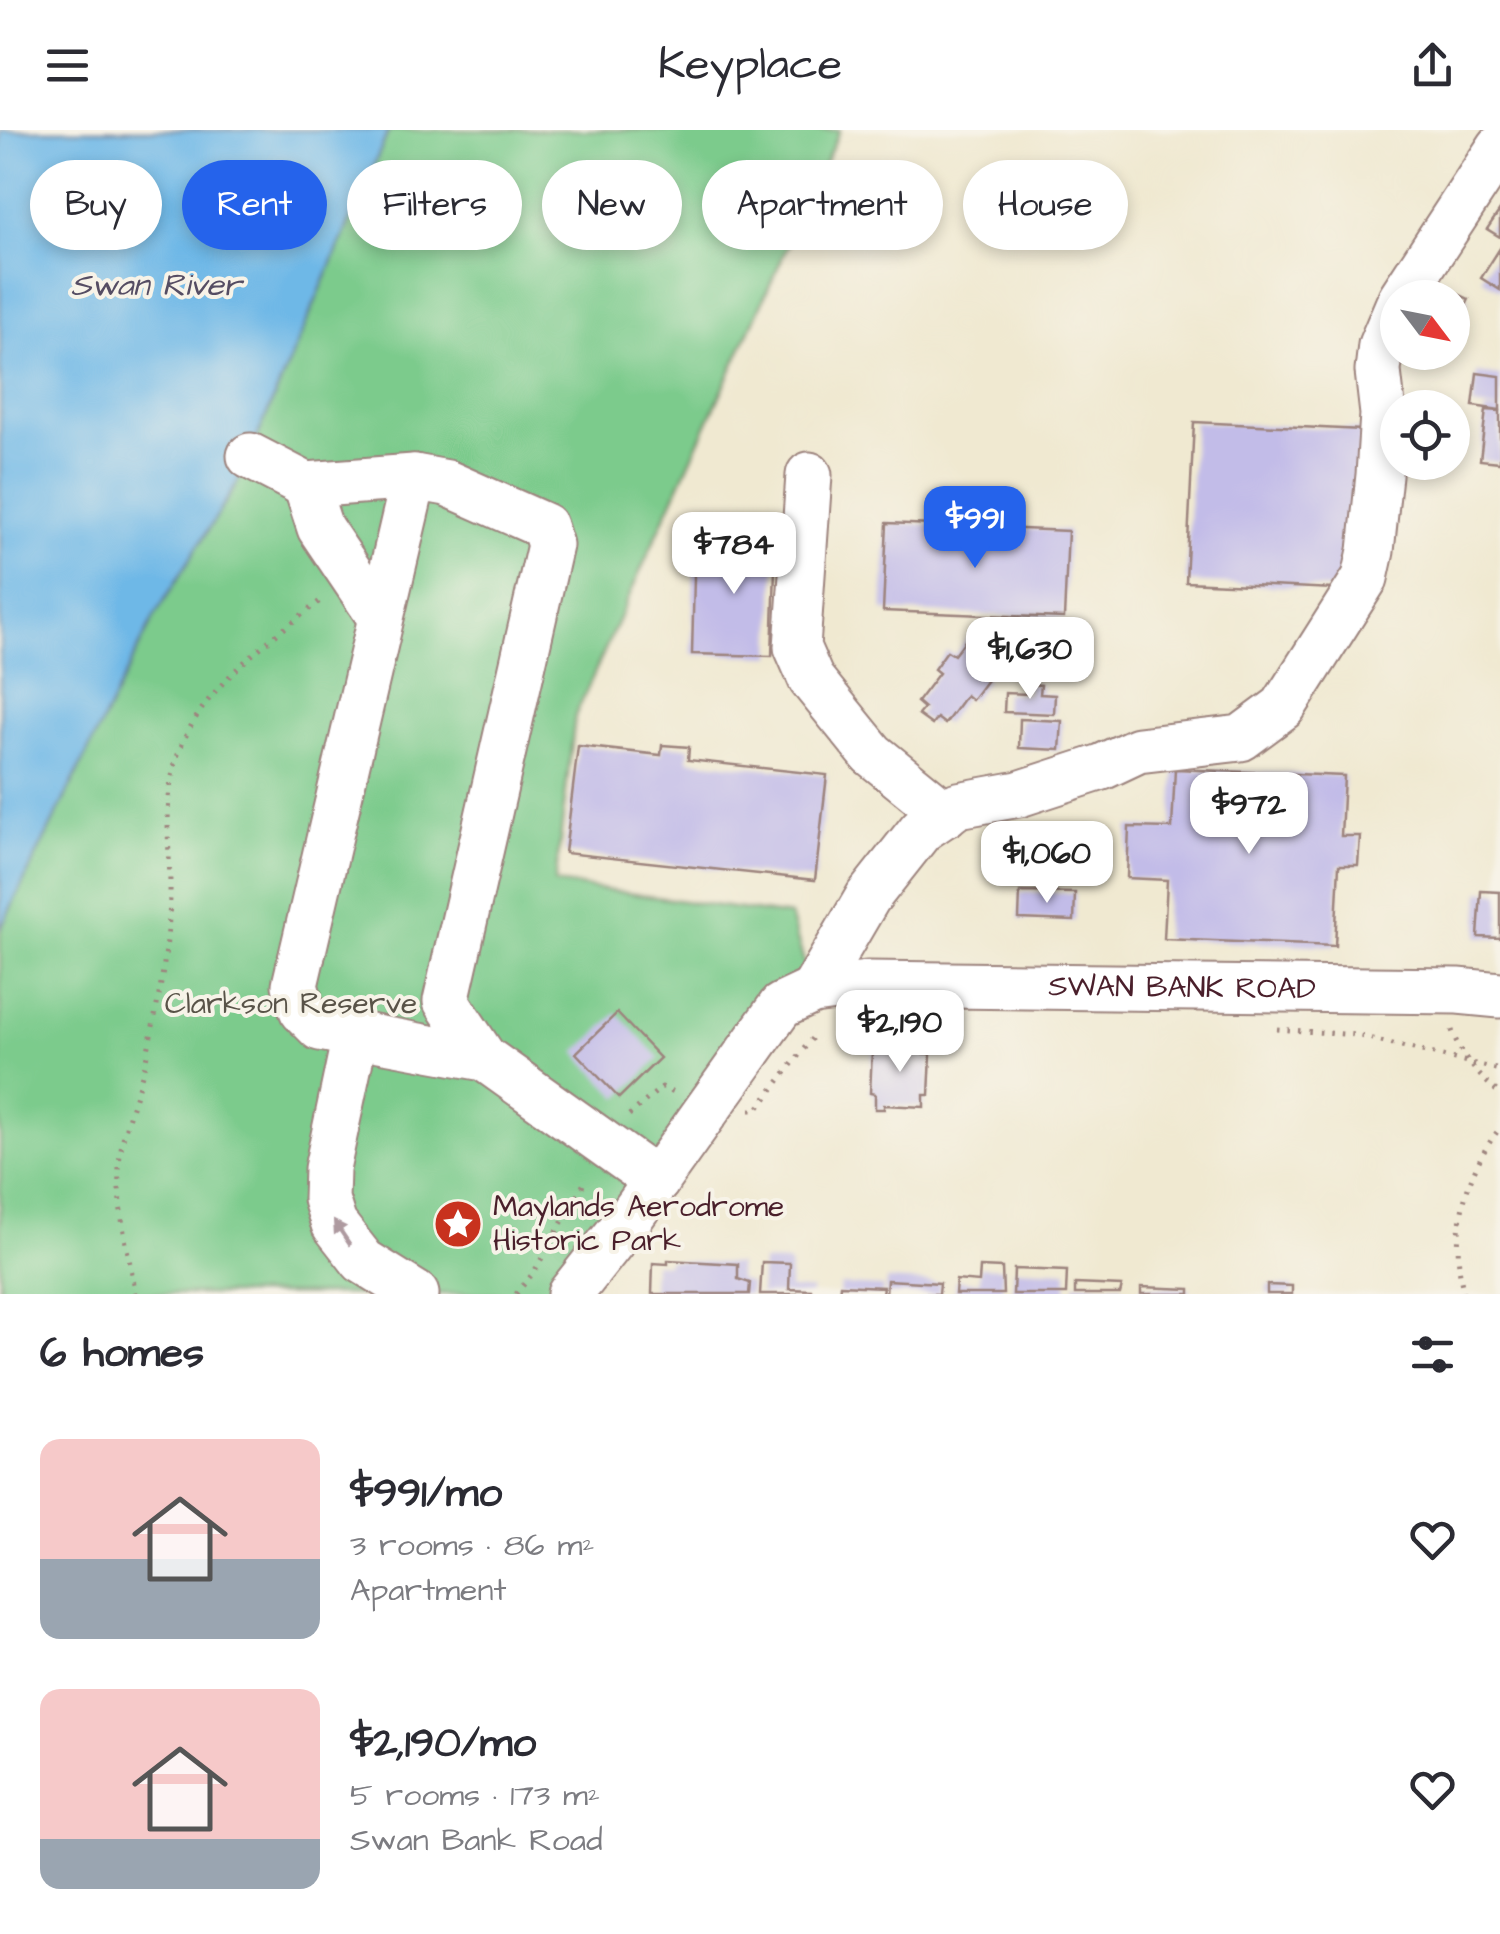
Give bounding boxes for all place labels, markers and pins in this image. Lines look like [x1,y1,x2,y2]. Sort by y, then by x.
pin: $991 [916,486,1034,571]
pin: $784 [675,512,793,597]
pin: $1,630 [949,617,1111,702]
pin: $972 [1190,772,1308,857]
pin: $1,060 [966,821,1128,906]
pin: $2,190 [819,990,981,1075]
place label: Maylands Aerodrome Historic Park [493,1186,784,1262]
place icon: Maylands Aerodrome Historic Park [432,1198,484,1250]

